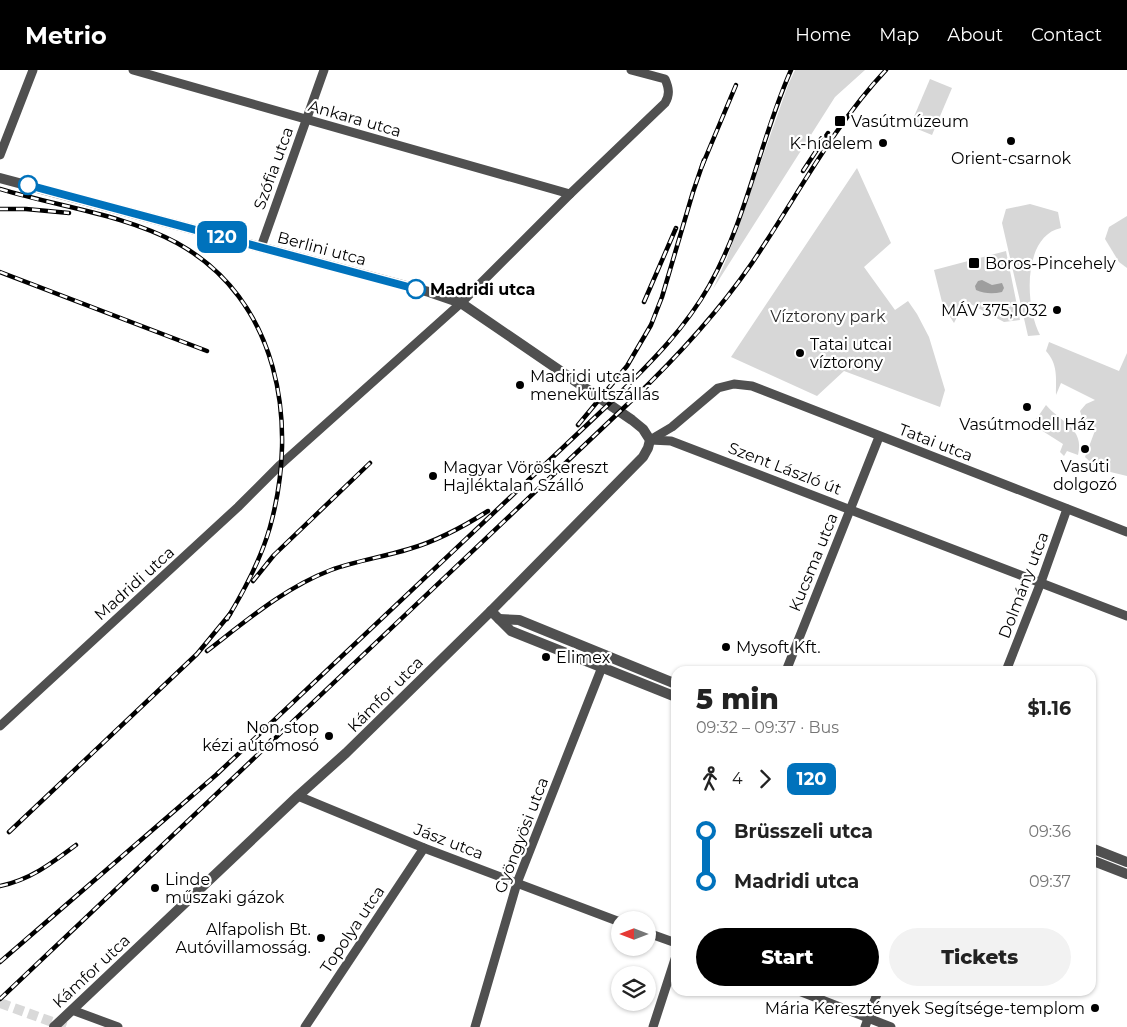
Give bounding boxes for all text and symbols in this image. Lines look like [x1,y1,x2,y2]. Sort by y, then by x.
text: Metrio [25,21,107,50]
text: Home [795,24,851,46]
text: Map [879,24,919,46]
text: About [947,24,1003,46]
text: Contact [1031,24,1102,46]
street label: Ankara utca [306,96,404,141]
place label: Vasútmúzeum [851,112,969,131]
marker: Vasútmúzeum [833,114,847,128]
street label: Szófia utca [250,124,297,212]
place label: K-hídelem [789,134,873,153]
marker: Orient-csarnok [1005,135,1017,147]
marker: K-hídelem [877,137,889,149]
place label: Orient-csarnok [951,149,1071,168]
unlabelled marker [18,175,38,195]
line badge: 120 [193,221,251,253]
text: 120 [207,226,237,248]
street label: Berlini utca [275,227,368,269]
place label: Boros-Pincehely [985,254,1116,273]
marker: Boros-Pincehely [967,256,981,270]
marker: Madridi utca [406,279,426,299]
place label: Madridi utca [430,280,535,299]
place label: MÁV 375,1032 [941,301,1047,320]
marker: MÁV 375,1032 [1051,304,1063,316]
park label: Víztorony park [770,307,886,326]
place label: Tatai utcai víztorony [810,335,892,372]
marker: Tatai utcai víztorony [794,347,806,359]
place label: Madridi utcai menekültszállás [530,367,659,404]
marker: Madridi utcai menekültszállás [514,379,526,391]
marker: Vasútmodell Ház [1021,401,1033,413]
place label: Vasútmodell Ház [959,415,1095,434]
street label: Tatai utca [896,420,975,465]
street label: Szent László út [726,438,845,499]
marker: Vasúti dolgozó [1079,443,1091,455]
place label: Vasúti dolgozó [1053,457,1117,494]
place label: Magyar Vöröskereszt Hajléktalan Szálló [443,458,609,495]
marker: Magyar Vöröskereszt Hajléktalan Szálló [427,470,439,482]
street label: Kucsma utca [785,510,842,614]
street label: Dolmány utca [994,529,1053,641]
street label: Madridi utca [90,543,178,624]
place label: Mysoft Kft. [736,638,821,657]
marker: Mysoft Kft. [720,641,732,653]
place label: Elimex [556,648,611,667]
marker: Elimex [540,651,552,663]
street label: Kámfor utca [344,653,427,736]
text: 5 min [696,682,779,716]
text: $1.16 [1027,697,1071,720]
place label: Non stop kézi autómosó [202,718,319,755]
text: 09:32 – 09:37 · Bus [696,718,839,737]
marker: Non stop kézi autómosó [323,730,335,742]
icon: walk [696,765,724,793]
icon: forward [751,765,779,793]
text: 120 [797,768,826,790]
text: 4 [732,769,743,788]
street label: Gyöngyösi utca [491,774,552,896]
street label: Jász utca [410,819,486,863]
text: Brüsszeli utca [734,820,873,843]
text: 09:36 [1029,822,1071,841]
place label: Linde műszaki gázok [165,870,285,907]
text: Madridi utca [734,870,859,893]
text: 09:37 [1029,872,1071,891]
marker: Linde műszaki gázok [149,882,161,894]
street label: Topolya utca [316,882,388,976]
north arrow [611,911,656,956]
map controls [611,911,656,1011]
place label: Alfapolish Bt. Autóvillamosság. [176,920,311,957]
button: Start [696,928,879,986]
button: Tickets [889,928,1071,986]
street label: Kámfor utca [49,931,134,1012]
marker: Alfapolish Bt. Autóvillamosság. [315,932,327,944]
button: layers [611,966,656,1011]
place label: Mária Keresztények Segítsége-templom [765,999,1085,1018]
marker: Mária Keresztények Segítsége-templom [1089,1002,1101,1014]

